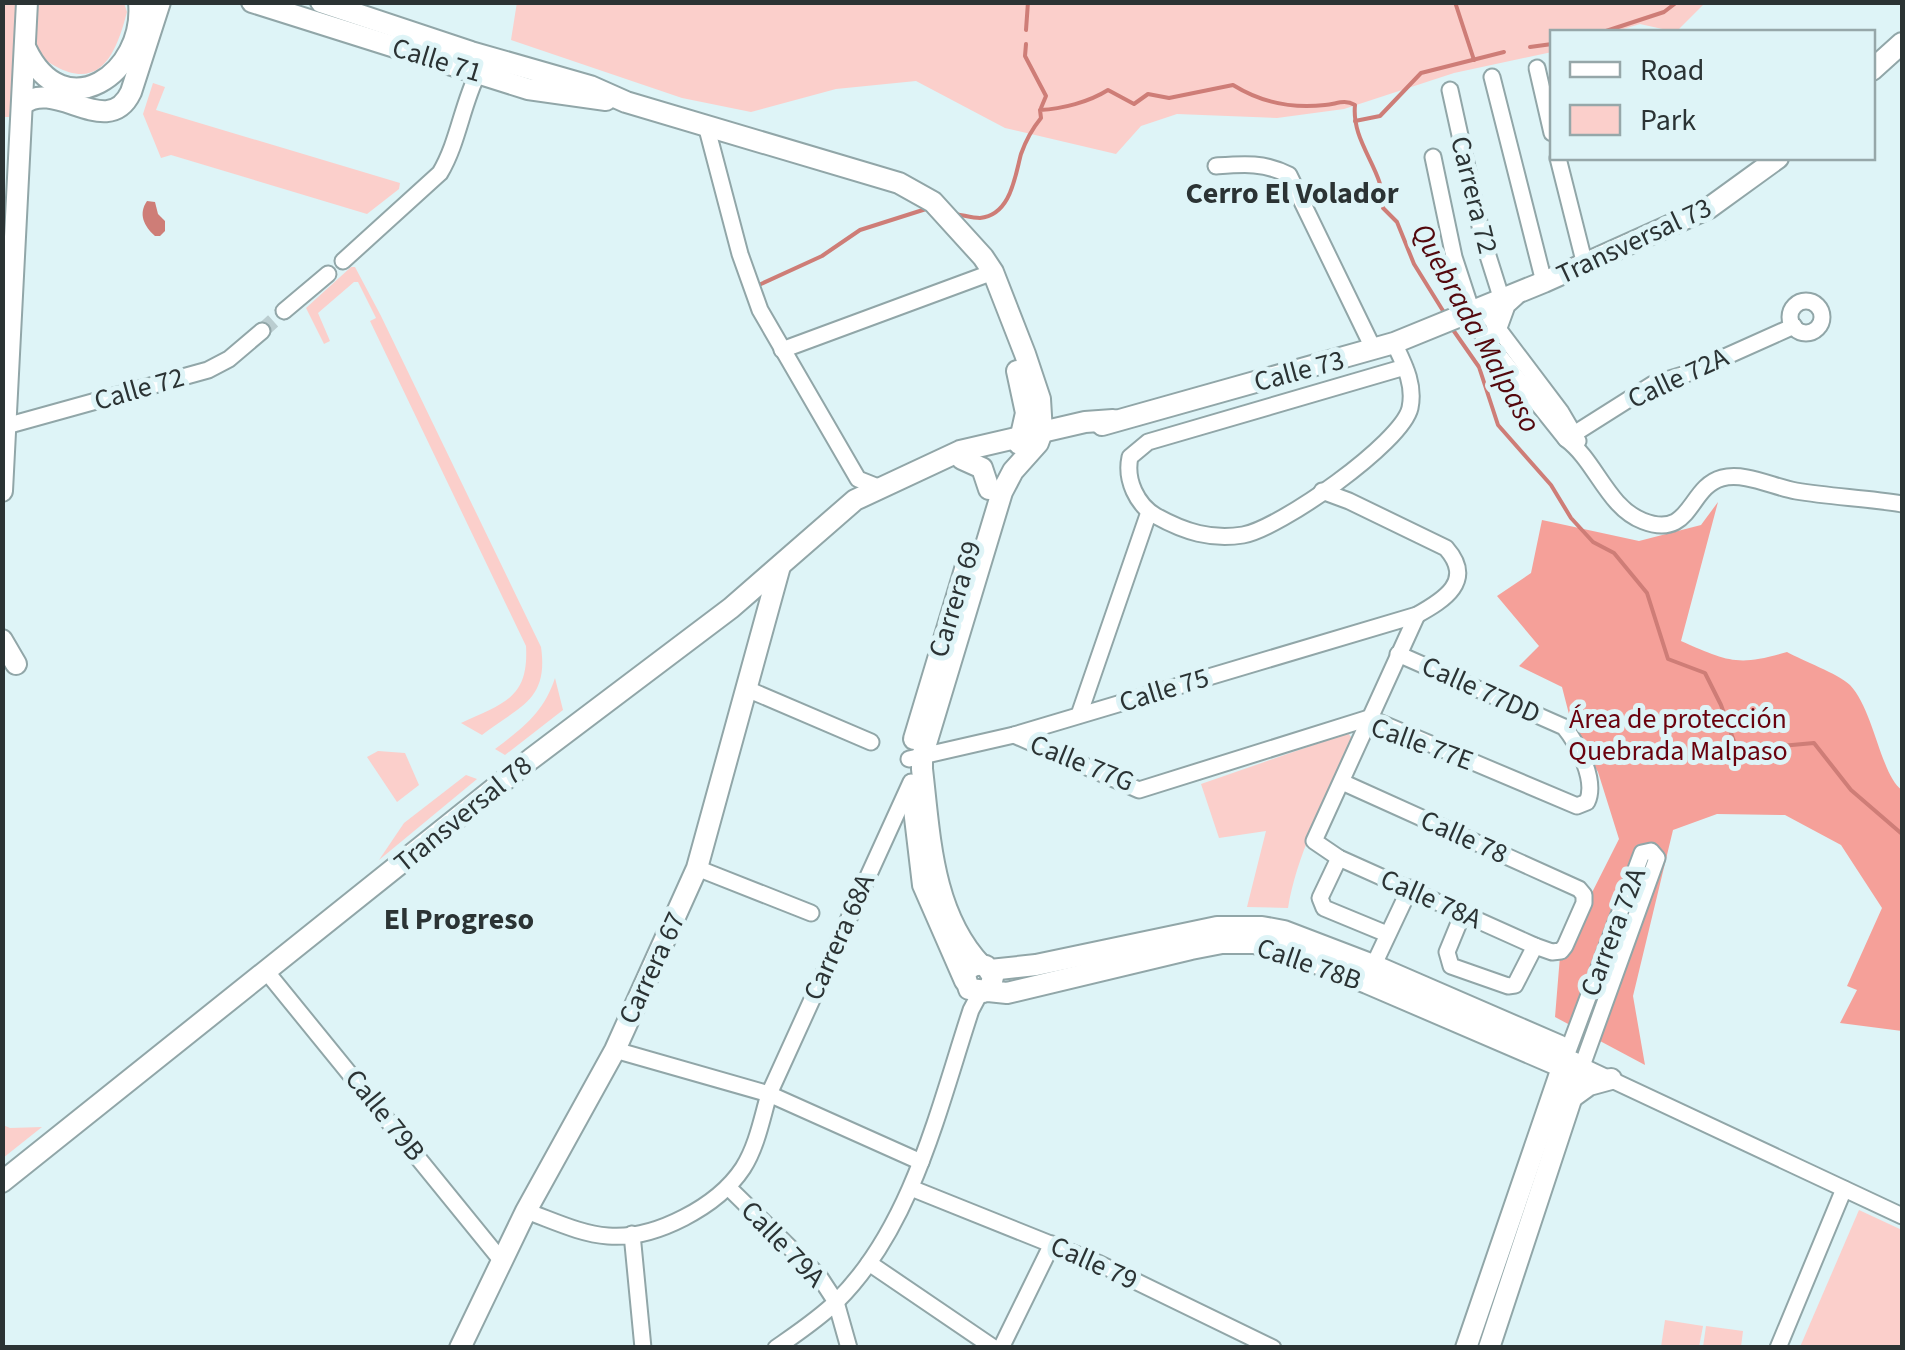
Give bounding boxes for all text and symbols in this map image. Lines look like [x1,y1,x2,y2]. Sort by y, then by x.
street label: Calle 71 [387,27,487,93]
legend [1550,30,1875,160]
text: Road [1640,49,1704,92]
text: Park [1640,99,1696,142]
street label: Carrera 72 [1440,132,1508,258]
district label: Cerro El Volador [1185,172,1399,215]
street label: Transversal 73 [1550,188,1718,294]
water label: Quebrada Malpaso [1401,215,1551,441]
street label: Calle 72A [1621,337,1736,419]
street label: Calle 73 [1250,340,1348,402]
street label: Calle 72 [89,357,189,421]
street label: Carrera 69 [918,536,992,662]
street label: Calle 77DD [1415,646,1547,734]
street label: Calle 75 [1114,657,1214,723]
park label: Área de protección Quebrada Malpaso [1568,699,1788,771]
street label: Calle 77E [1365,707,1479,781]
street label: Calle 77G [1024,724,1140,802]
street label: Transversal 78 [386,746,540,882]
street label: Calle 78 [1414,800,1514,874]
street label: Calle 78A [1374,859,1489,939]
street label: Carrera 72A [1570,861,1656,1002]
street label: Carrera 68A [793,867,885,1007]
district label: El Progreso [384,898,534,941]
street label: Carrera 67 [609,905,695,1031]
street label: Calle 78B [1251,927,1367,1001]
street label: Calle 79B [335,1060,435,1170]
street label: Calle 79A [731,1192,835,1297]
street label: Calle 79 [1044,1226,1144,1300]

